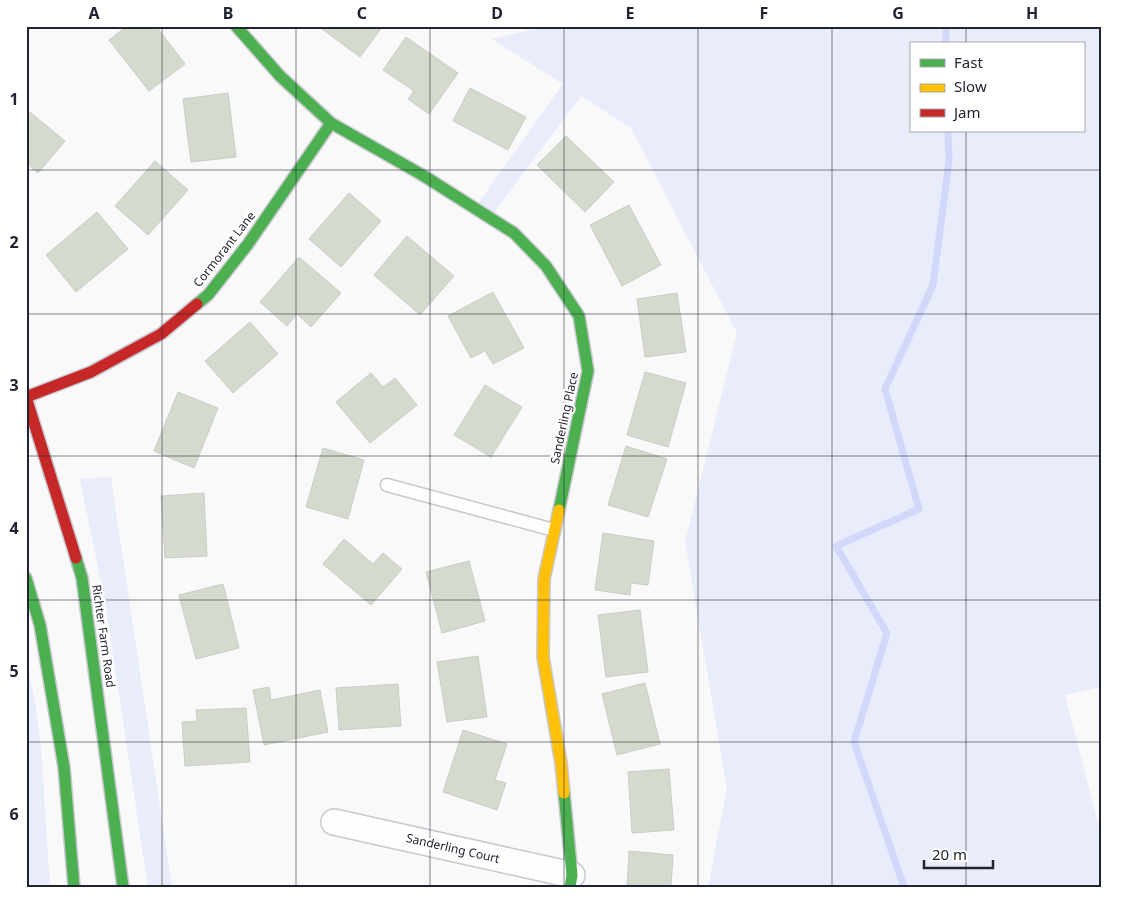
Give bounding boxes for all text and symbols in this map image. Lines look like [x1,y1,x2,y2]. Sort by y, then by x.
text: A [88,2,100,24]
text: B [223,2,233,24]
text: C [357,2,367,24]
text: D [491,2,503,24]
text: E [626,2,635,24]
text: F [760,2,768,24]
text: G [892,2,904,24]
text: H [1026,2,1038,24]
legend [910,42,1084,132]
text: Fast [954,52,983,72]
text: Slow [954,76,987,96]
text: 1 [9,88,19,110]
text: Jam [952,102,981,122]
street label: Cormorant Lane [189,207,259,290]
text: 2 [9,231,19,253]
street label: Sanderling Place [546,370,582,466]
text: 3 [9,374,19,396]
text: 4 [9,517,19,539]
street label: Richter Farm Road [88,583,120,689]
text: 5 [9,660,19,682]
text: 6 [9,803,19,825]
street label: Sanderling Court [405,829,502,867]
scale bar [924,838,993,870]
text: 20 m [932,844,967,864]

